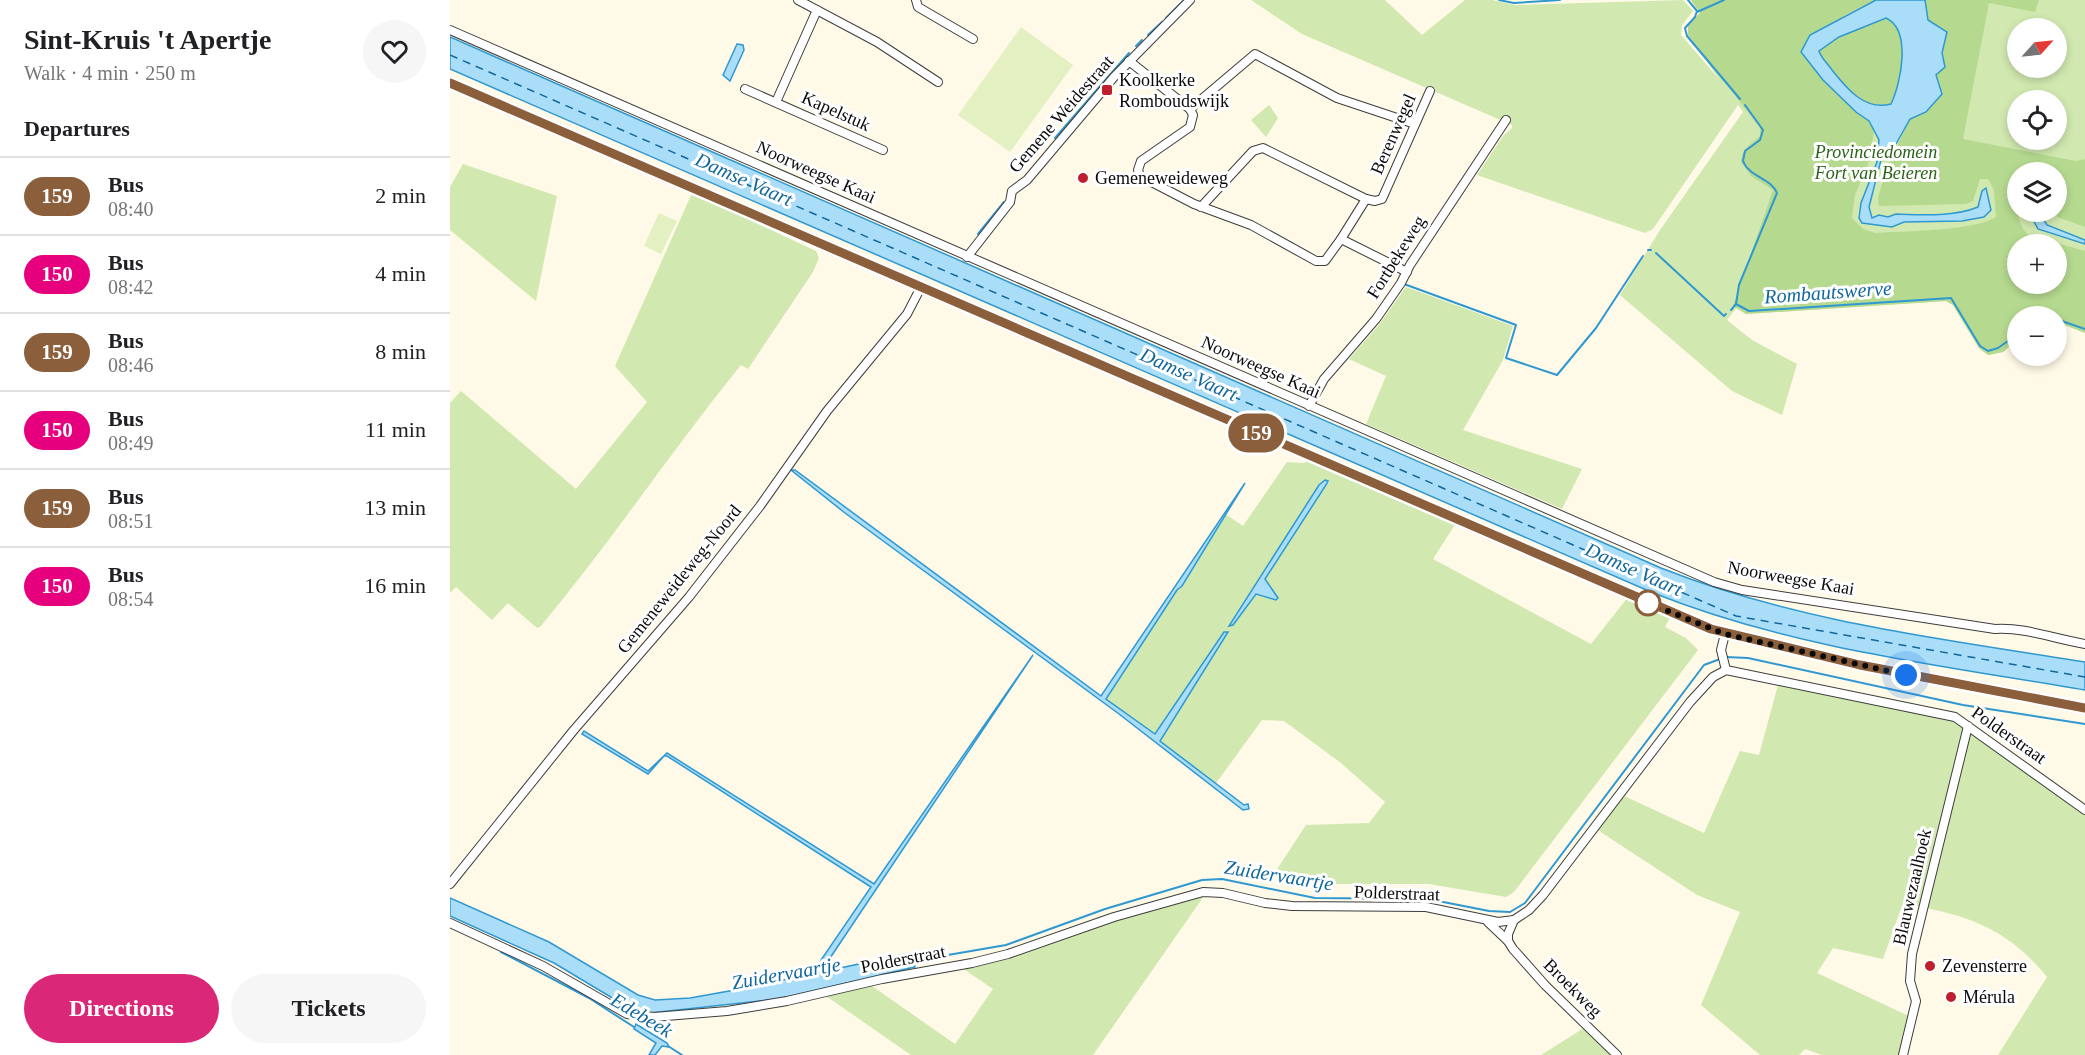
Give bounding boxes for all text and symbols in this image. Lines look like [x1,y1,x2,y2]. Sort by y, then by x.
north arrow [2007,18,2067,78]
map controls [2007,18,2067,366]
button: heart [363,20,426,83]
text: Sint-Kruis 't Apertje [24,24,271,55]
street label: Gemene Weidestraat [1005,51,1117,177]
text: Walk · 4 min · 250 m [24,62,196,84]
place label: Koolkerke Romboudswijk [1119,70,1229,111]
marker: Koolkerke Romboudswijk [1100,83,1114,97]
street label: Kapelstuk [799,87,873,135]
button: locate [2007,90,2067,150]
street label: Berenwegel [1366,91,1420,177]
text: Departures [24,116,130,141]
street label: Noorweegse Kaai [753,137,879,207]
park label: Provinciedomein Fort van Beieren [1814,142,1937,183]
water label: Damse Vaart [691,147,796,210]
button: layers [2007,162,2067,222]
place label: Gemeneweideweg [1095,168,1228,188]
marker: Gemeneweideweg [1076,171,1090,185]
text: Bus [108,172,143,197]
text: 2 min [375,183,426,208]
text: 159 [41,184,73,208]
text: 08:40 [108,198,154,220]
street label: Fortbekeweg [1363,212,1429,302]
button: + [2007,234,2067,294]
text: Bus [108,250,143,275]
text: 4 min [375,261,426,286]
text: 150 [41,262,73,286]
text: 08:42 [108,276,154,298]
water label: Rombautswerve [1763,277,1893,307]
button: − [2007,306,2067,366]
text: Bus [108,328,143,353]
street label: Noorweegse Kaai [1198,332,1324,402]
text: 8 min [375,339,426,364]
text: 159 [41,340,73,364]
water label: Damse Vaart [1136,342,1241,405]
text: 08:46 [108,354,154,376]
text: Bus [108,406,143,431]
line badge: 159 [1222,414,1290,452]
text: 11 min [365,417,426,442]
text: 150 [41,418,73,442]
text: 159 [1240,421,1272,445]
text: 08:49 [108,432,154,454]
text: Bus [108,484,143,509]
text: 13 min [364,495,426,520]
text: 159 [41,496,73,520]
street label: Gemeneweideweg-Noord [613,501,745,657]
text: 08:51 [108,510,154,532]
water label: Damse Vaart [1581,537,1686,600]
street label: Noorweegse Kaai [1726,557,1856,599]
text: Bus [108,562,143,587]
text: 16 min [364,573,426,598]
text: 150 [41,574,73,598]
text: 08:54 [108,588,154,610]
unlabelled marker [1635,590,1661,616]
your location [1891,660,1921,690]
street label: Polderstraat [1968,702,2050,768]
street label: Blauwezaalhoek [1889,827,1935,947]
water label: Zuidervaartje [1223,856,1335,895]
street label: Polderstraat [1354,882,1440,904]
street label: Polderstraat [859,941,947,977]
water label: Zuidervaartje [730,953,842,994]
street label: Broekweg [1540,955,1606,1021]
place label: Zevensterre [1942,956,2027,976]
marker: Zevensterre [1923,959,1937,973]
button: Directions [24,974,219,1043]
button: Tickets [231,974,426,1043]
place label: Mérula [1963,987,2015,1007]
water label: Edebeek [606,988,678,1042]
marker: Mérula [1944,990,1958,1004]

